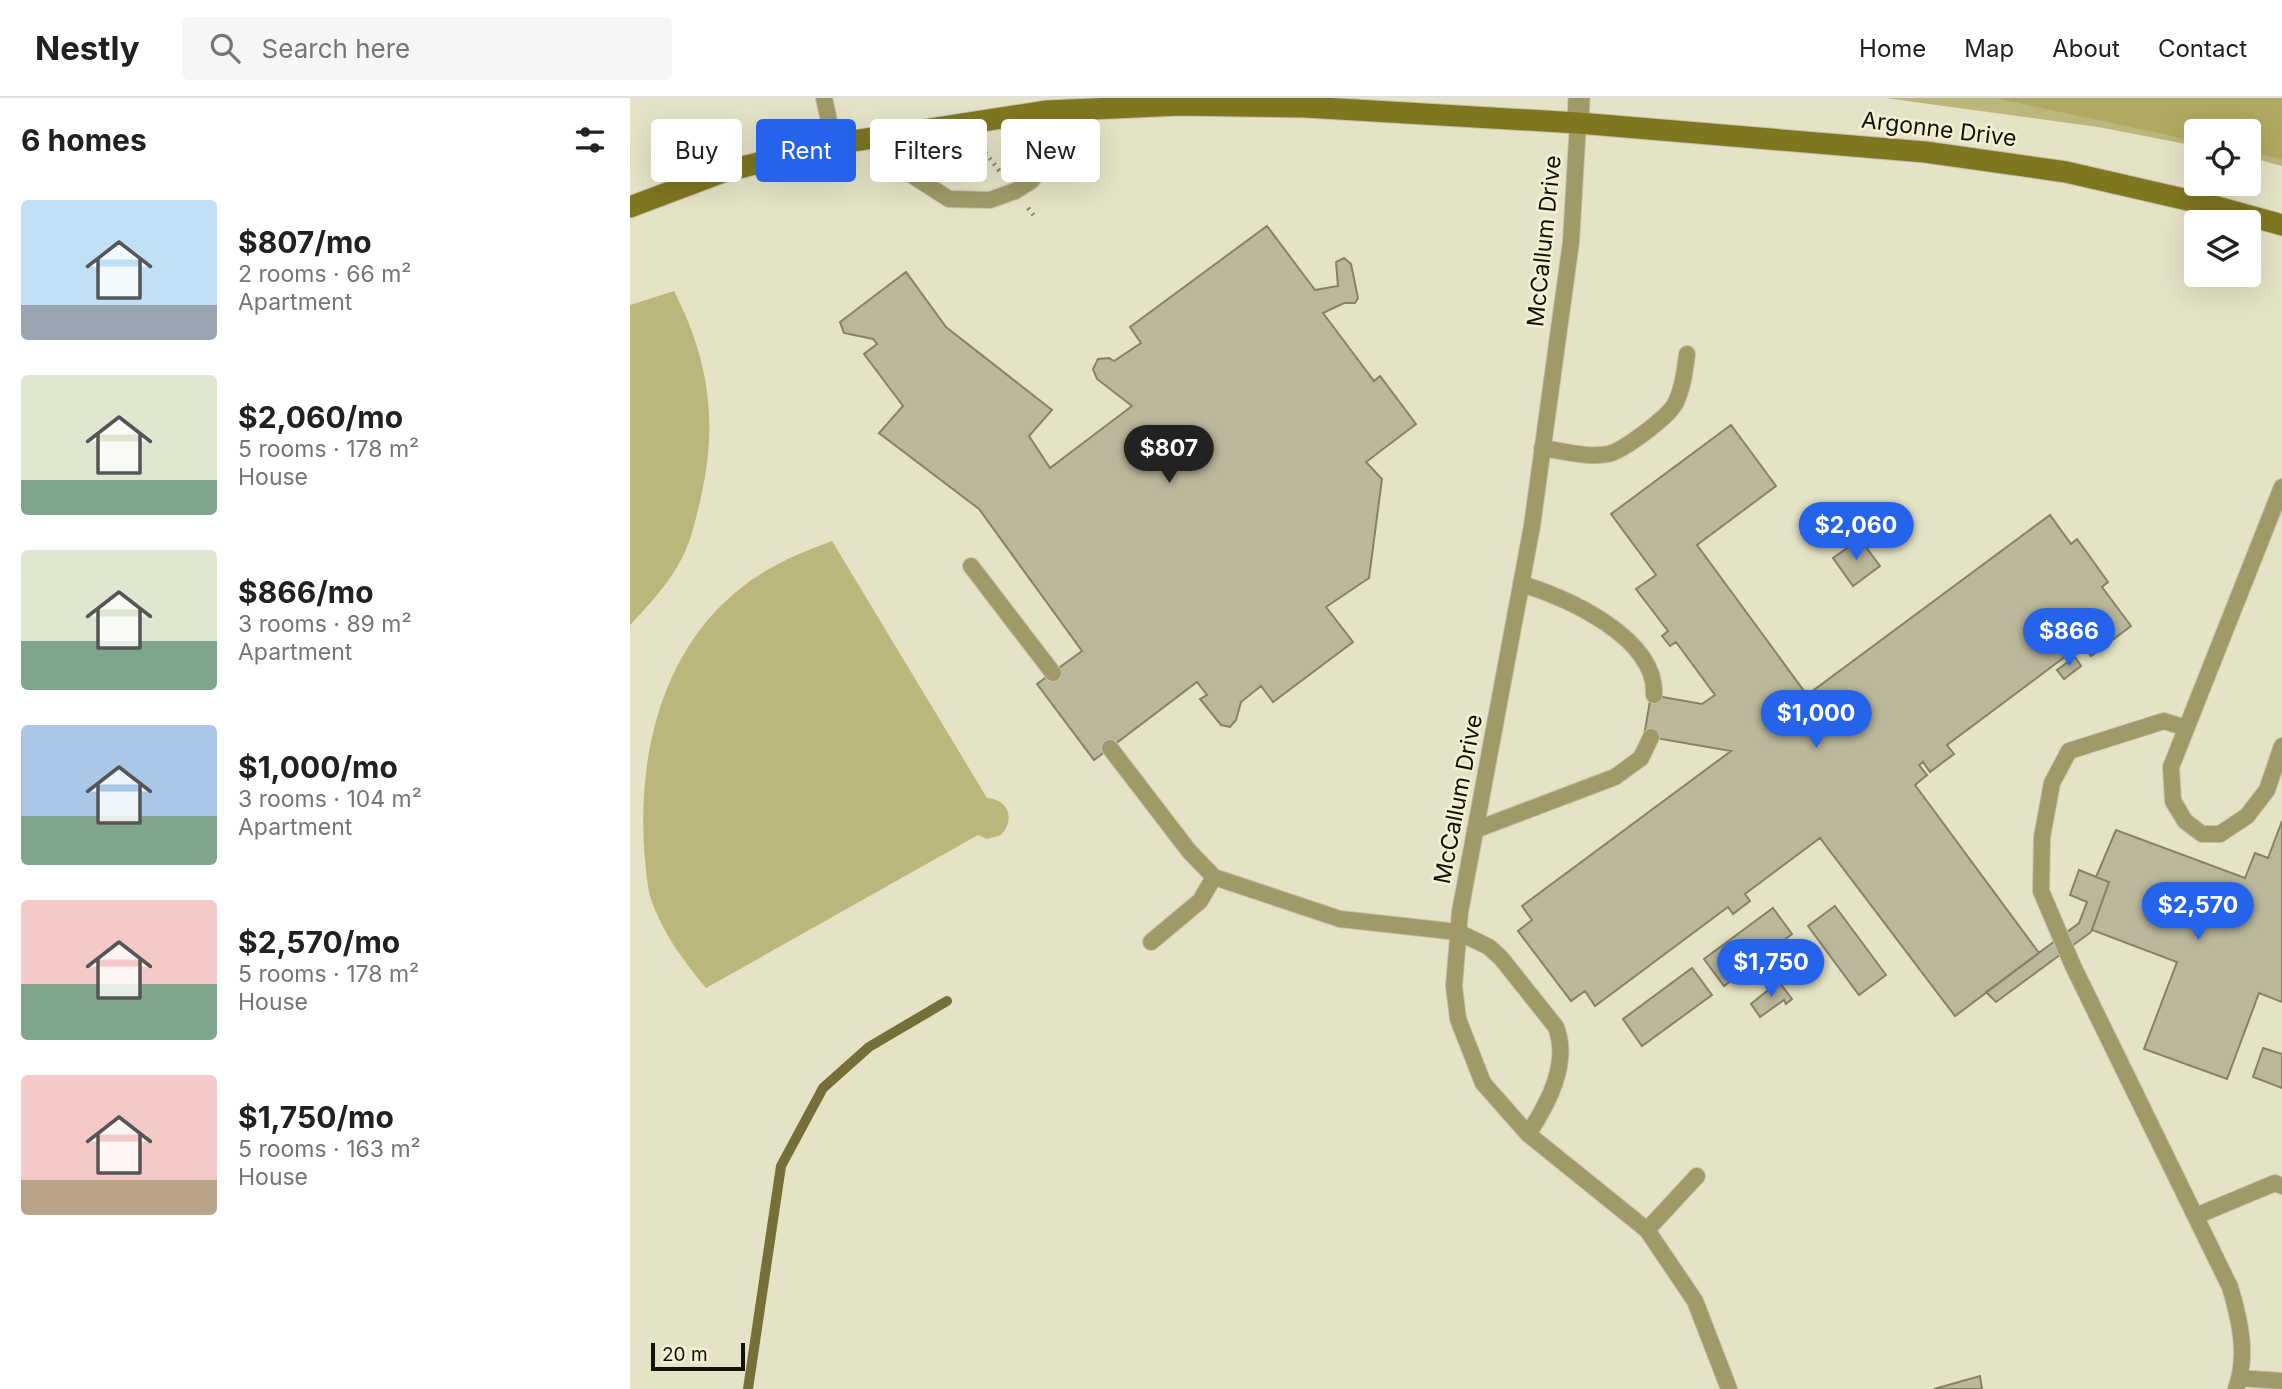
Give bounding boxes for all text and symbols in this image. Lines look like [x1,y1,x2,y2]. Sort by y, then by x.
search box [182,17,672,80]
text: Nestly [35,28,140,68]
icon: search [206,29,244,67]
text: Search here [262,33,410,64]
text: Home [1859,34,1926,63]
text: Map [1964,34,2014,63]
text: About [2052,34,2120,63]
text: Contact [2158,34,2247,63]
street label: Argonne Drive [1860,106,2018,152]
chip: Buy [651,119,742,182]
chip: Rent [756,119,856,182]
chip: Filters [870,119,987,182]
chip: New [1001,119,1100,182]
map controls [2184,119,2261,287]
button: locate [2184,119,2261,196]
icon: filters [571,121,609,159]
text: 6 homes [21,122,147,158]
street label: McCallum Drive [1521,154,1567,328]
button: layers [2184,210,2261,287]
text: $807/mo [238,224,372,260]
icon: home [77,228,161,312]
text: 2 rooms · 66 m² [238,260,412,288]
text: Apartment [238,288,352,316]
text: $2,060/mo [238,399,403,435]
icon: home [77,403,161,487]
pin: $807 [1128,426,1210,485]
text: $807 [1140,434,1198,462]
text: 5 rooms · 178 m² [238,435,419,463]
text: House [238,463,308,491]
pin: $2,060 [1799,503,1913,562]
text: $2,060 [1815,511,1897,539]
text: $866/mo [238,574,374,610]
icon: home [77,578,161,662]
pin: $866 [2028,608,2110,668]
text: 3 rooms · 89 m² [238,610,412,638]
text: $866 [2039,617,2099,645]
text: Apartment [238,638,352,666]
pin: $1,000 [1759,690,1873,750]
text: $1,000 [1777,699,1855,727]
street label: McCallum Drive [1428,712,1488,886]
text: $1,000/mo [238,749,398,785]
icon: home [77,753,161,837]
text: 3 rooms · 104 m² [238,785,422,813]
text: Apartment [238,813,352,841]
pin: $2,570 [2141,882,2255,942]
text: $2,570 [2158,891,2238,919]
text: $2,570/mo [238,924,400,960]
icon: home [77,928,161,1012]
pin: $1,750 [1714,940,1828,999]
text: $1,750 [1733,948,1809,976]
text: 5 rooms · 178 m² [238,960,419,988]
text: House [238,988,308,1016]
text: $1,750/mo [238,1099,394,1135]
icon: home [77,1103,161,1187]
text: 5 rooms · 163 m² [238,1135,421,1163]
text: House [238,1163,308,1191]
scale bar [651,1340,746,1372]
text: 20 m [662,1343,708,1366]

